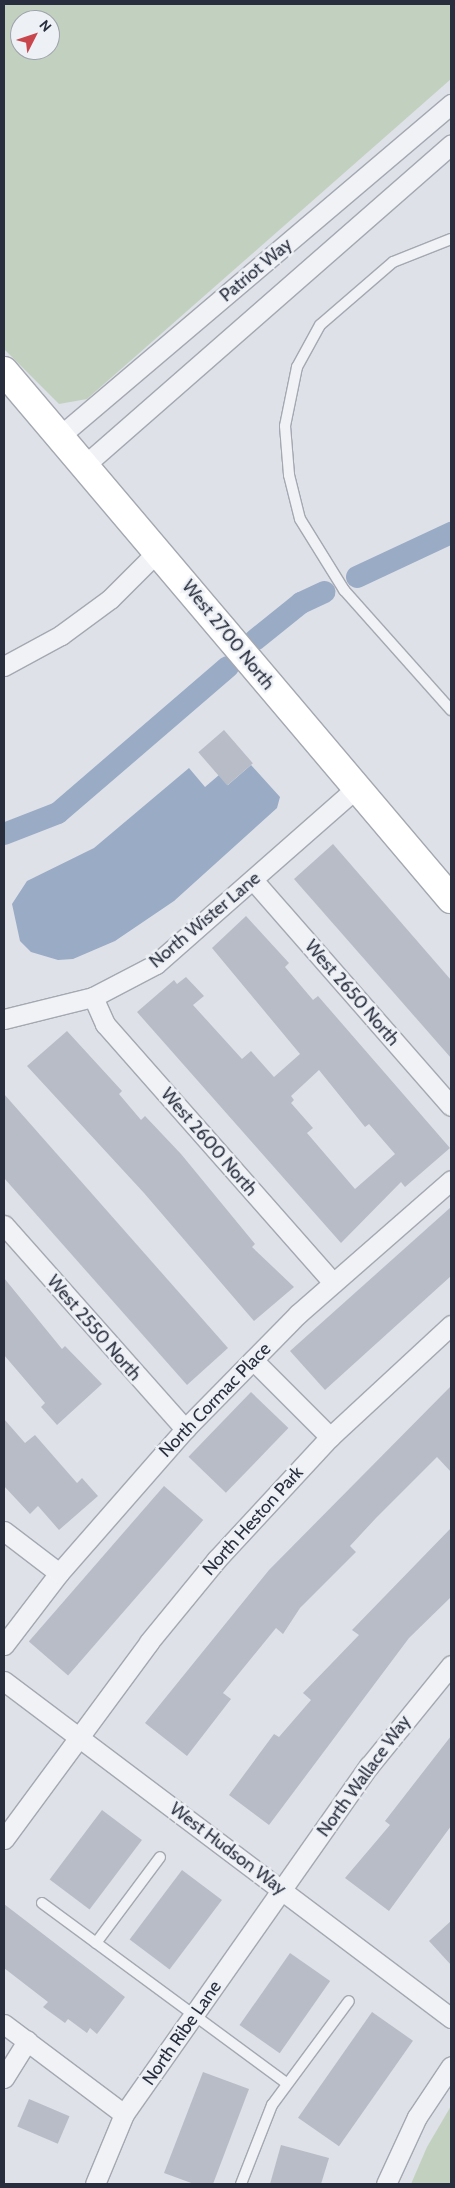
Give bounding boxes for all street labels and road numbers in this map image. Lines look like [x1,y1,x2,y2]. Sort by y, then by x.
street label: Patriot Way [215,234,297,306]
street label: West 2700 North [177,576,279,694]
street label: North Wister Lane [145,867,265,973]
street label: West 2650 North [300,936,404,1050]
street label: West 2600 North [156,1084,262,1200]
street label: West 2550 North [42,1271,146,1385]
street label: North Cormac Place [155,1338,275,1462]
street label: North Heston Park [198,1462,308,1580]
street label: North Wallace Way [313,1711,415,1841]
street label: West Hudson Way [166,1798,290,1900]
street label: North Ribe Lane [138,1977,226,2089]

